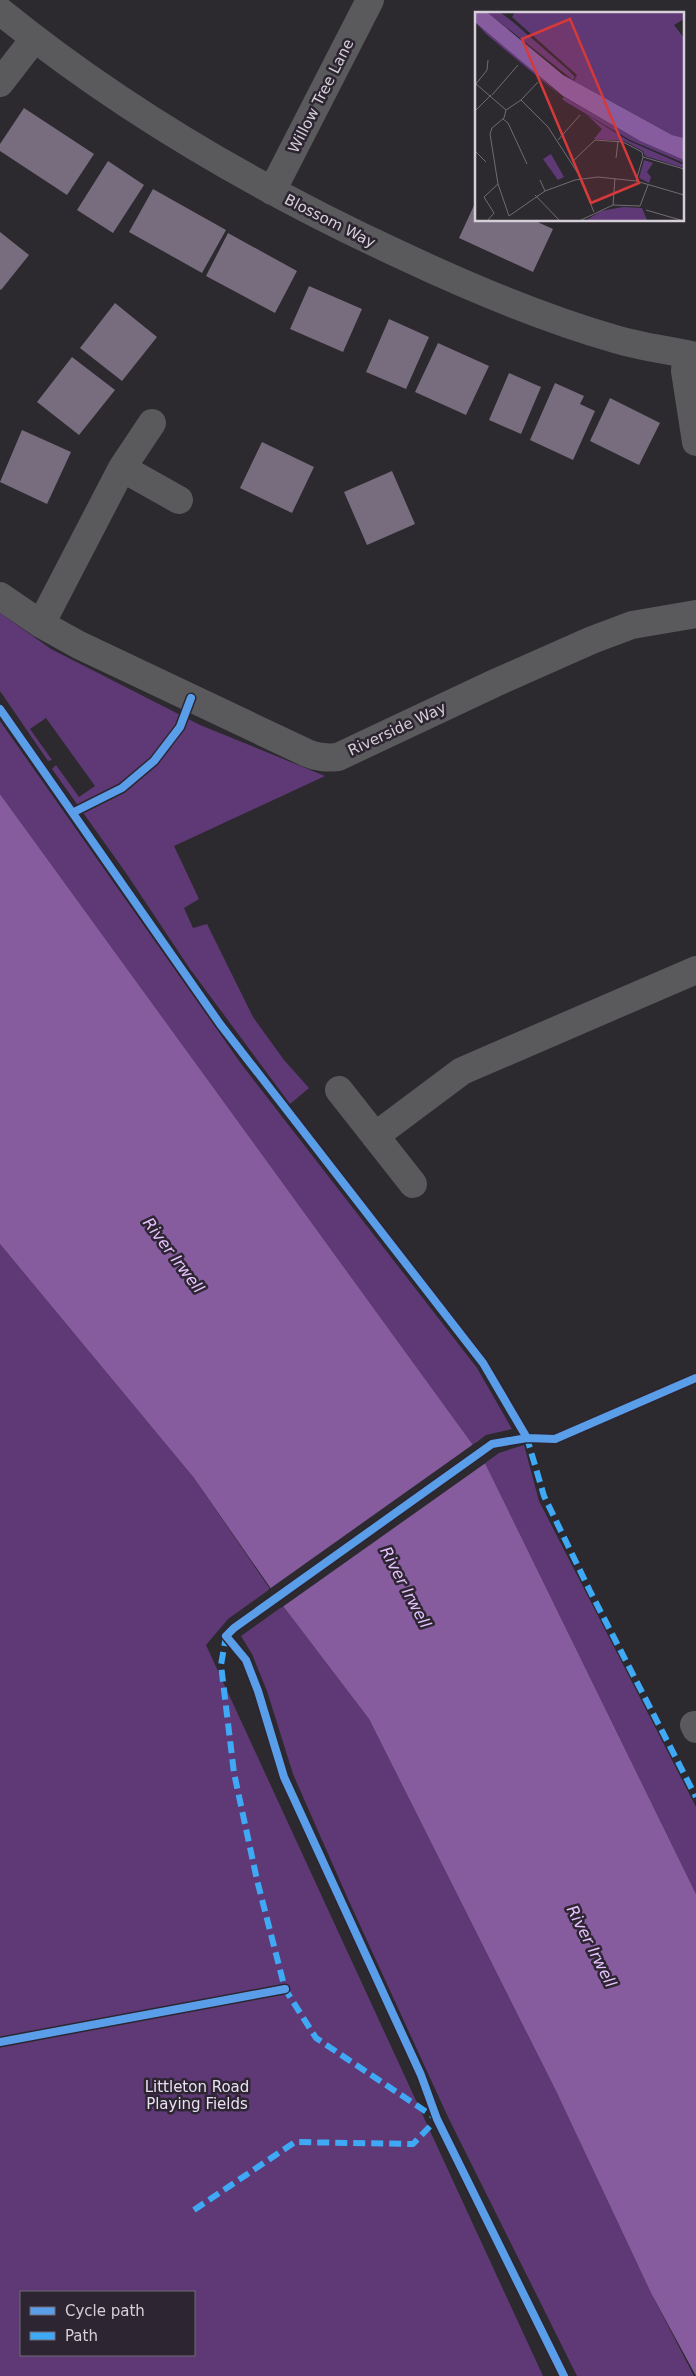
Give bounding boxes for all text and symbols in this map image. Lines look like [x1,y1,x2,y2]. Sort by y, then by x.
inset map [475,12,684,221]
street label: Willow Tree Lane [284,36,358,156]
street label: Blossom Way [281,190,379,252]
street label: Riverside Way [345,698,449,760]
water label: River Irwell [139,1214,208,1297]
water label: River Irwell [376,1543,435,1632]
water label: River Irwell [563,1902,621,1991]
park label: Littleton Road Playing Fields [145,2078,249,2113]
legend [20,2291,195,2356]
text: Cycle path [65,2302,145,2320]
text: Path [65,2327,98,2345]

